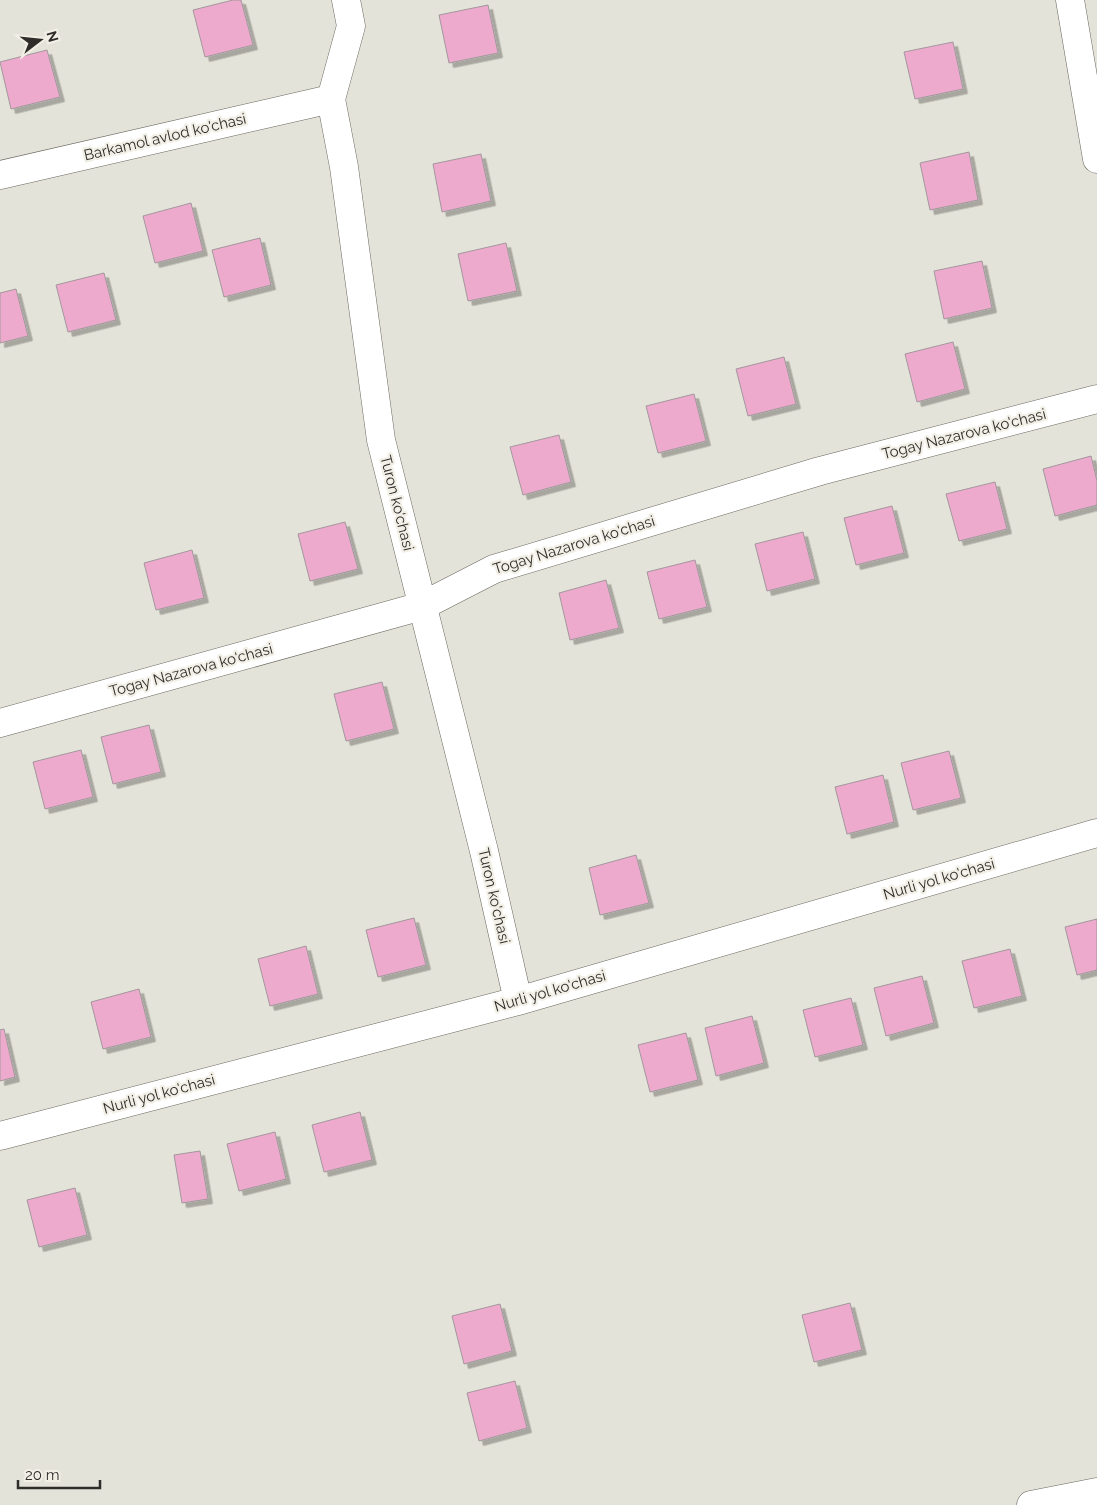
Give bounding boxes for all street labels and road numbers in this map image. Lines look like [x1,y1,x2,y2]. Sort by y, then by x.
street label: Barkamol avlod ko'chasi [82,110,248,164]
street label: Togay Nazarova ko'chasi [880,405,1048,463]
street label: Turon ko'chasi [376,453,418,553]
street label: Togay Nazarova ko'chasi [491,512,657,578]
street label: Togay Nazarova ko'chasi [107,640,275,700]
street label: Turon ko'chasi [474,846,514,946]
street label: Nurli yol ko'chasi [881,854,997,904]
street label: Nurli yol ko'chasi [492,966,608,1016]
street label: Nurli yol ko'chasi [101,1070,217,1118]

